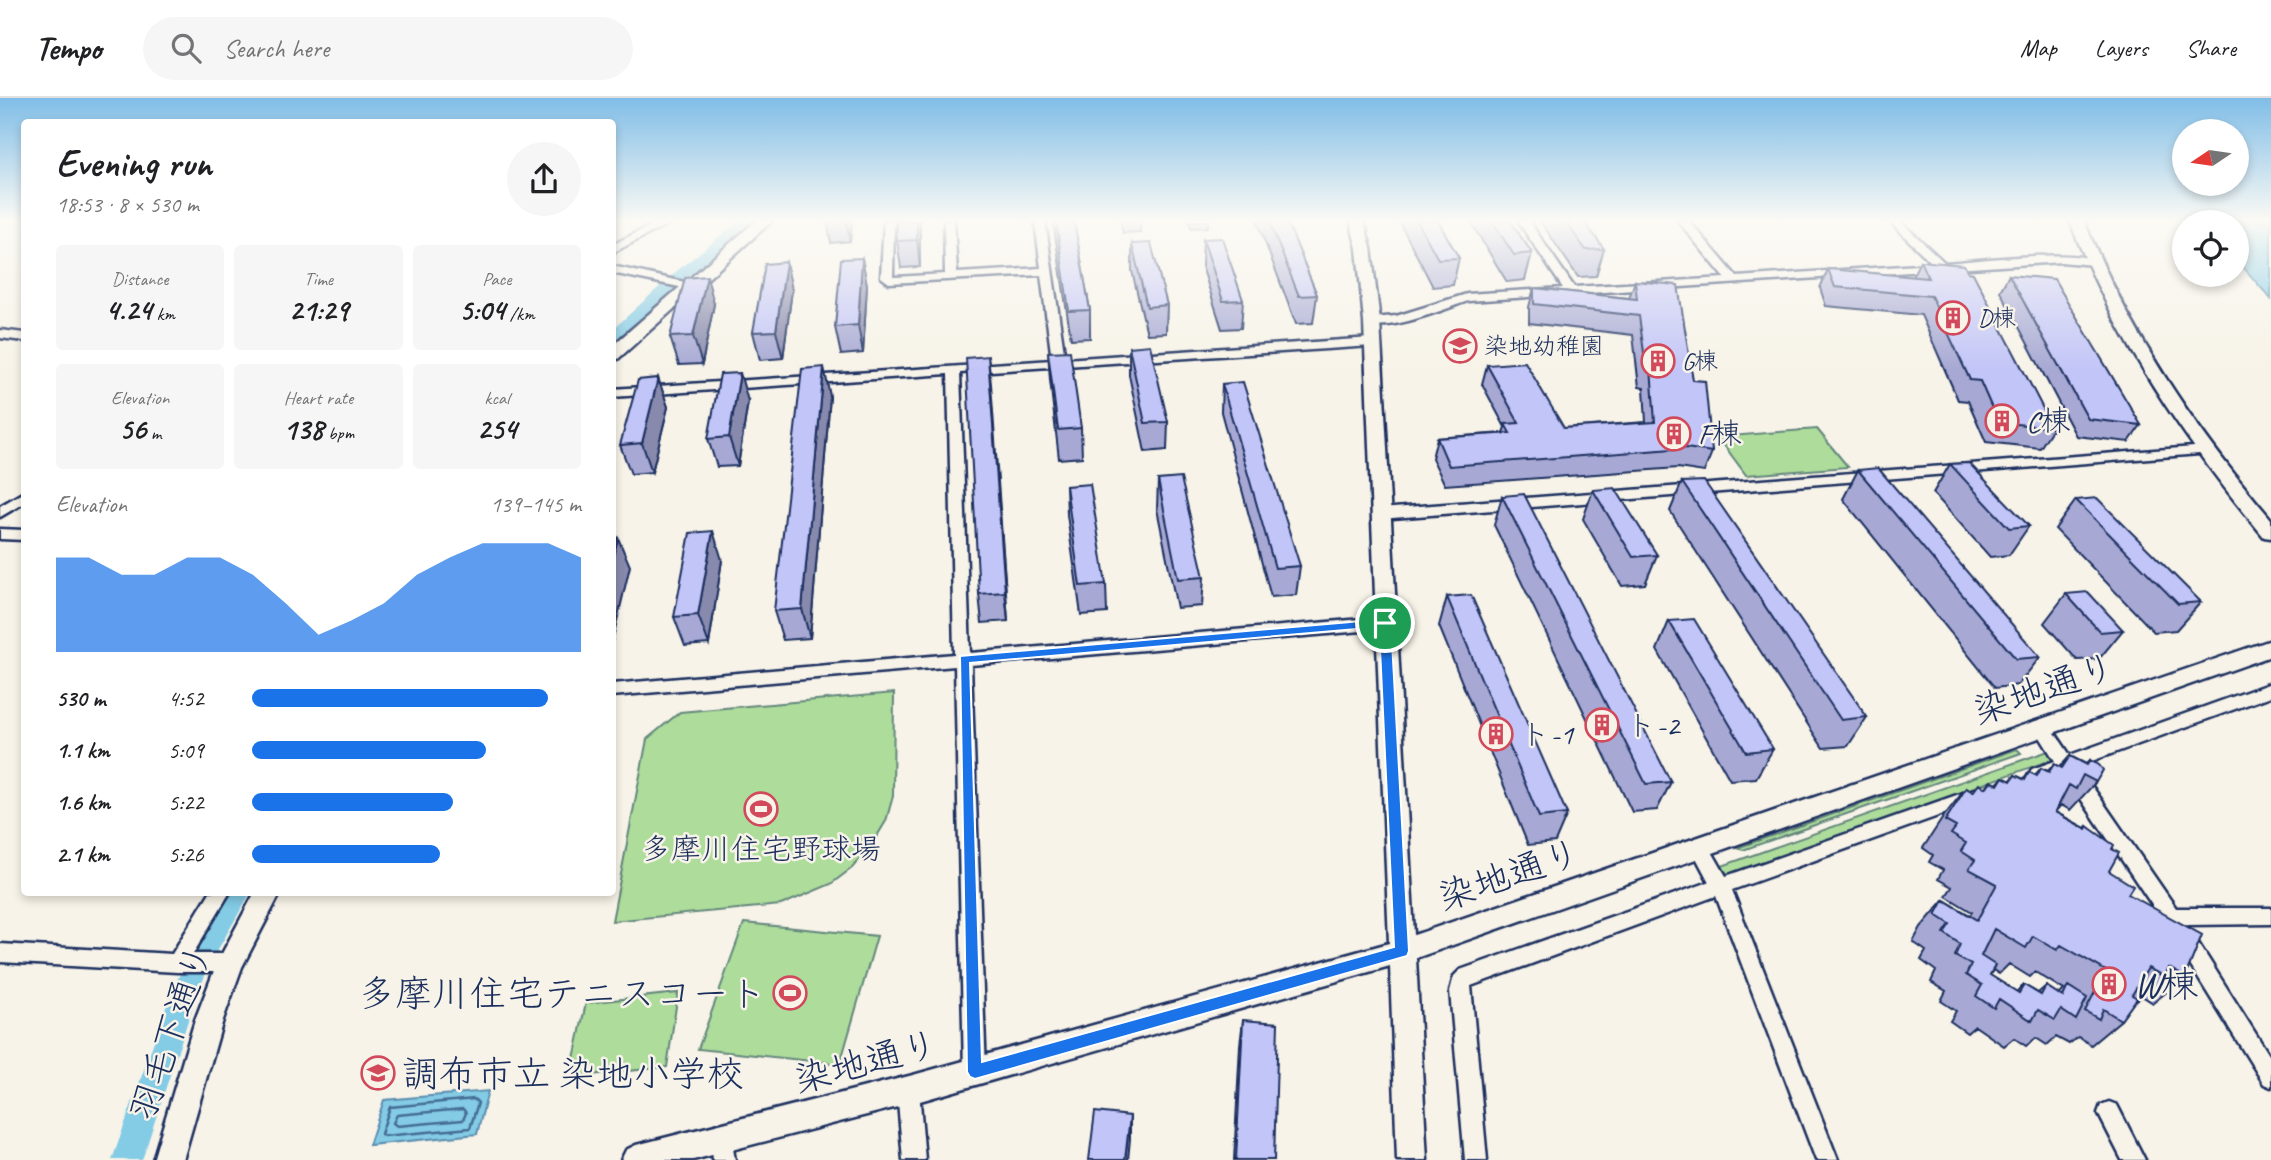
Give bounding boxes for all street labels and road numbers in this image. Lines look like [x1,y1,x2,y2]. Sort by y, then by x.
street label: 染地通り [1967,642,2122,735]
street label: 染地通り [1432,828,1587,921]
street label: 羽毛下通り [118,937,223,1127]
street label: 染地通り [789,1020,944,1103]

